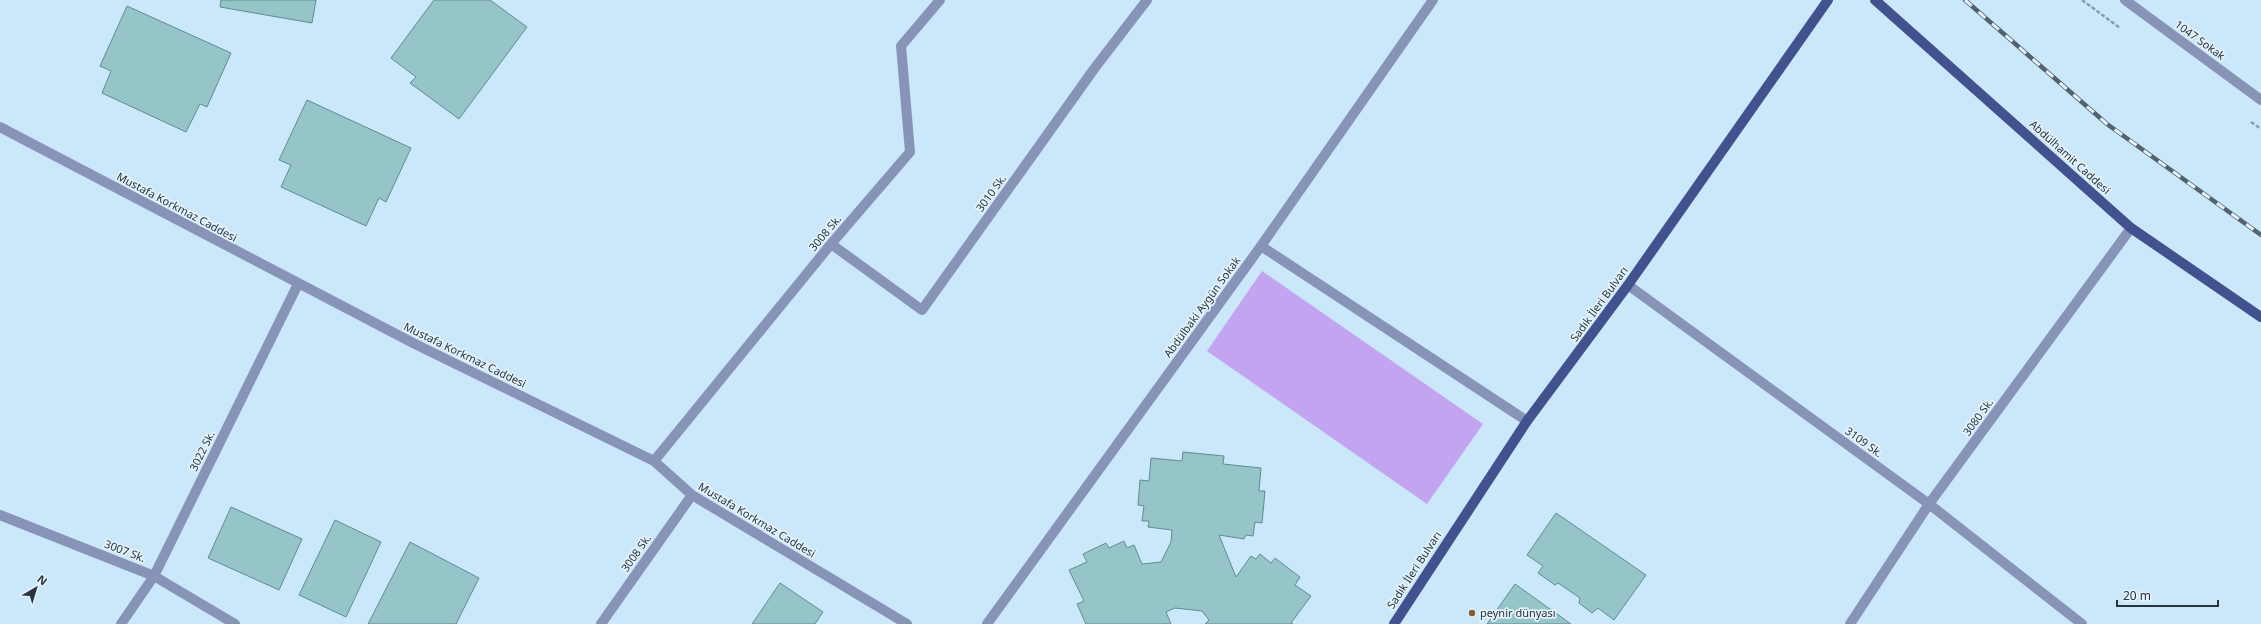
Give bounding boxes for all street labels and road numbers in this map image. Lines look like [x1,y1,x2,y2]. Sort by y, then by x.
street label: 1047 Sokak [2172,16,2229,63]
street label: Abdülhamit Caddesi [2027,116,2114,197]
street label: Mustafa Korkmaz Caddesi [114,168,240,245]
street label: 3010 Sk. [972,171,1009,214]
street label: 3008 Sk. [805,211,844,254]
street label: Abdülbaki Aygün Sokak [1160,253,1243,360]
street label: Sadık İleri Bulvarı [1566,263,1631,344]
street label: Mustafa Korkmaz Caddesi [402,318,529,391]
street label: 3080 Sk. [1959,395,1996,438]
street label: 3109 Sk. [1843,423,1886,460]
street label: 3022 Sk. [185,428,218,473]
street label: Mustafa Korkmaz Caddesi [696,479,819,561]
street label: Sadık İleri Bulvarı [1383,528,1444,611]
street label: 3008 Sk. [617,531,654,575]
street label: 3007 Sk. [102,536,148,565]

